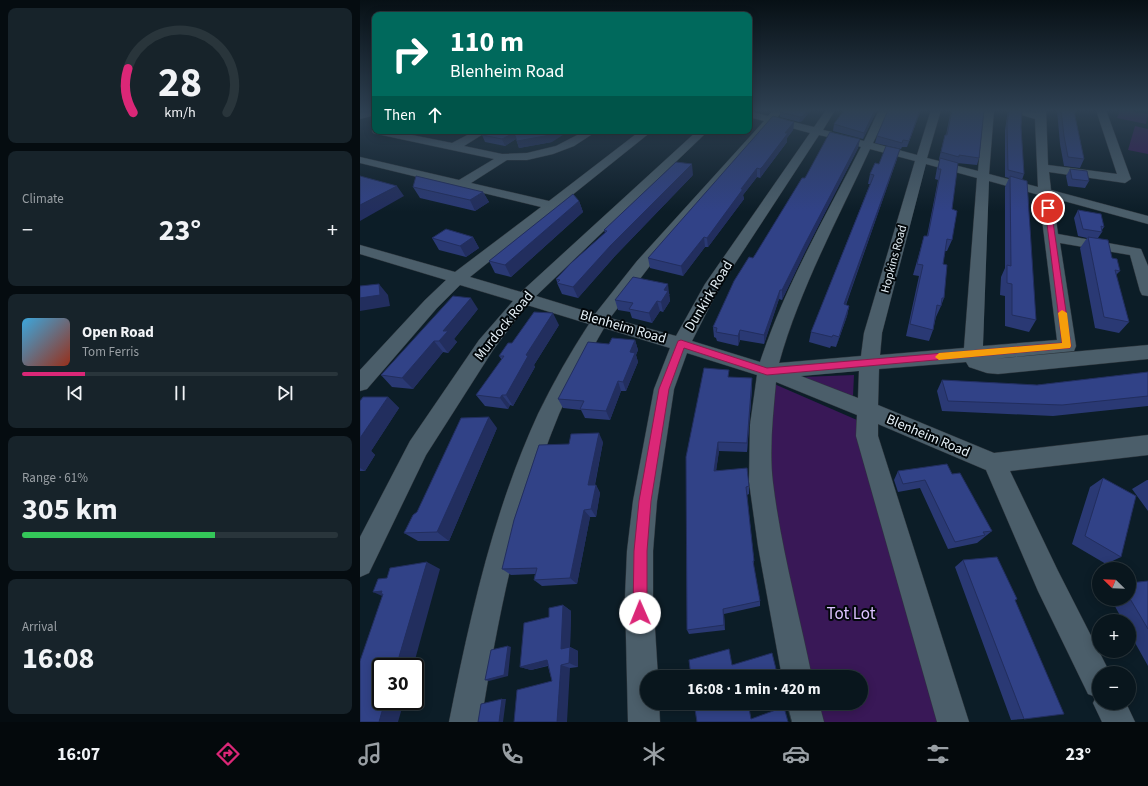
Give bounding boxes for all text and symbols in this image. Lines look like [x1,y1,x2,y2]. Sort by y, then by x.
text: 110 m [450,22,524,62]
icon: right [384,28,436,80]
text: 28 [158,53,202,113]
text: Blenheim Road [450,59,564,84]
text: km/h [164,102,196,123]
icon: ahead [424,104,446,126]
text: Then [384,105,416,126]
text: Climate [22,190,64,208]
pin [1031,191,1065,225]
icon: arrive [1037,197,1059,219]
text: 23° [159,209,201,252]
text: − [22,214,33,246]
text: + [327,214,338,246]
street label: Hopkins Road [877,223,911,295]
street label: Dunkirk Road [680,257,738,335]
street label: Murdock Road [470,287,538,365]
street label: Blenheim Road [578,305,668,349]
text: Open Road [82,322,154,343]
text: Tom Ferris [82,343,139,361]
icon: previous [64,382,86,404]
icon: pause [169,382,191,404]
icon: next [274,382,296,404]
street label: Blenheim Road [883,409,973,463]
text: Range · 61% [22,469,88,487]
text: 305 km [22,488,118,531]
north arrow [1092,562,1136,606]
map controls [1092,562,1136,710]
position arrow [619,592,661,634]
park label: Tot Lot [827,602,876,626]
button: + [1092,614,1136,658]
text: Arrival [22,618,57,636]
text: 16:08 [22,637,94,680]
speed limit sign: 30 [372,658,424,710]
button: − [1092,666,1136,710]
text: 16:08 · 1 min · 420 m [687,679,821,700]
icon: directions [214,740,242,768]
icon: music [356,740,384,768]
icon: phone [498,740,526,768]
icon: climate [640,740,668,768]
icon: car [782,740,810,768]
icon: filters [924,740,952,768]
text: 16:07 [57,742,100,767]
text: 23° [1065,742,1091,767]

